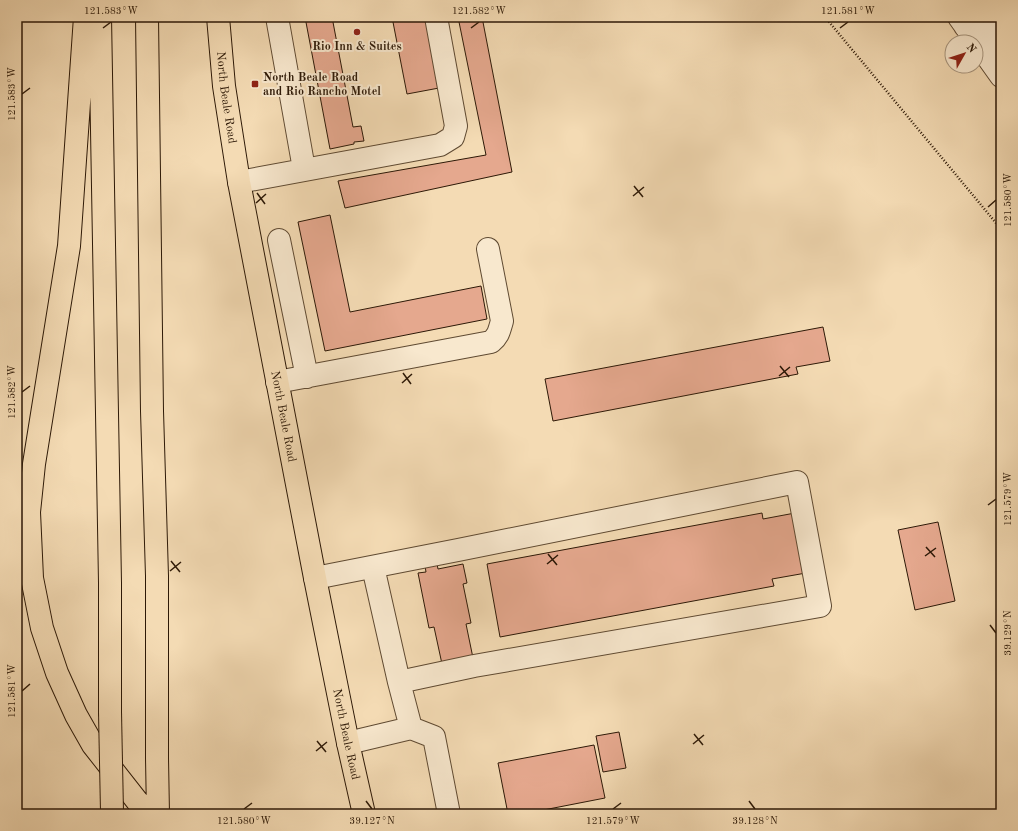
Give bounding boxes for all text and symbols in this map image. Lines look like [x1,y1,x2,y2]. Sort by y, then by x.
text: 121.583°W [84,6,138,16]
text: 121.582°W [452,6,506,16]
text: 121.581°W [821,6,875,16]
marker: Rio Inn & Suites [352,27,362,37]
north arrow [944,34,984,74]
place label: Rio Inn & Suites [312,41,402,53]
text: N [964,42,978,56]
street label: North Beale Road [214,51,238,145]
text: 121.583°W [7,67,17,121]
place label: North Beale Road and Rio Rancho Motel [263,72,381,98]
marker: North Beale Road and Rio Rancho Motel [250,79,260,89]
text: 121.580°W [1003,173,1013,227]
text: 121.582°W [7,365,17,419]
street label: North Beale Road [268,370,298,463]
text: 121.579°W [1003,472,1013,526]
text: 39.129°N [1003,610,1013,656]
text: 121.581°W [7,664,17,718]
street label: North Beale Road [330,688,361,781]
text: 121.580°W [217,816,271,826]
text: 39.127°N [349,816,395,826]
text: 121.579°W [586,816,640,826]
text: 39.128°N [732,816,778,826]

